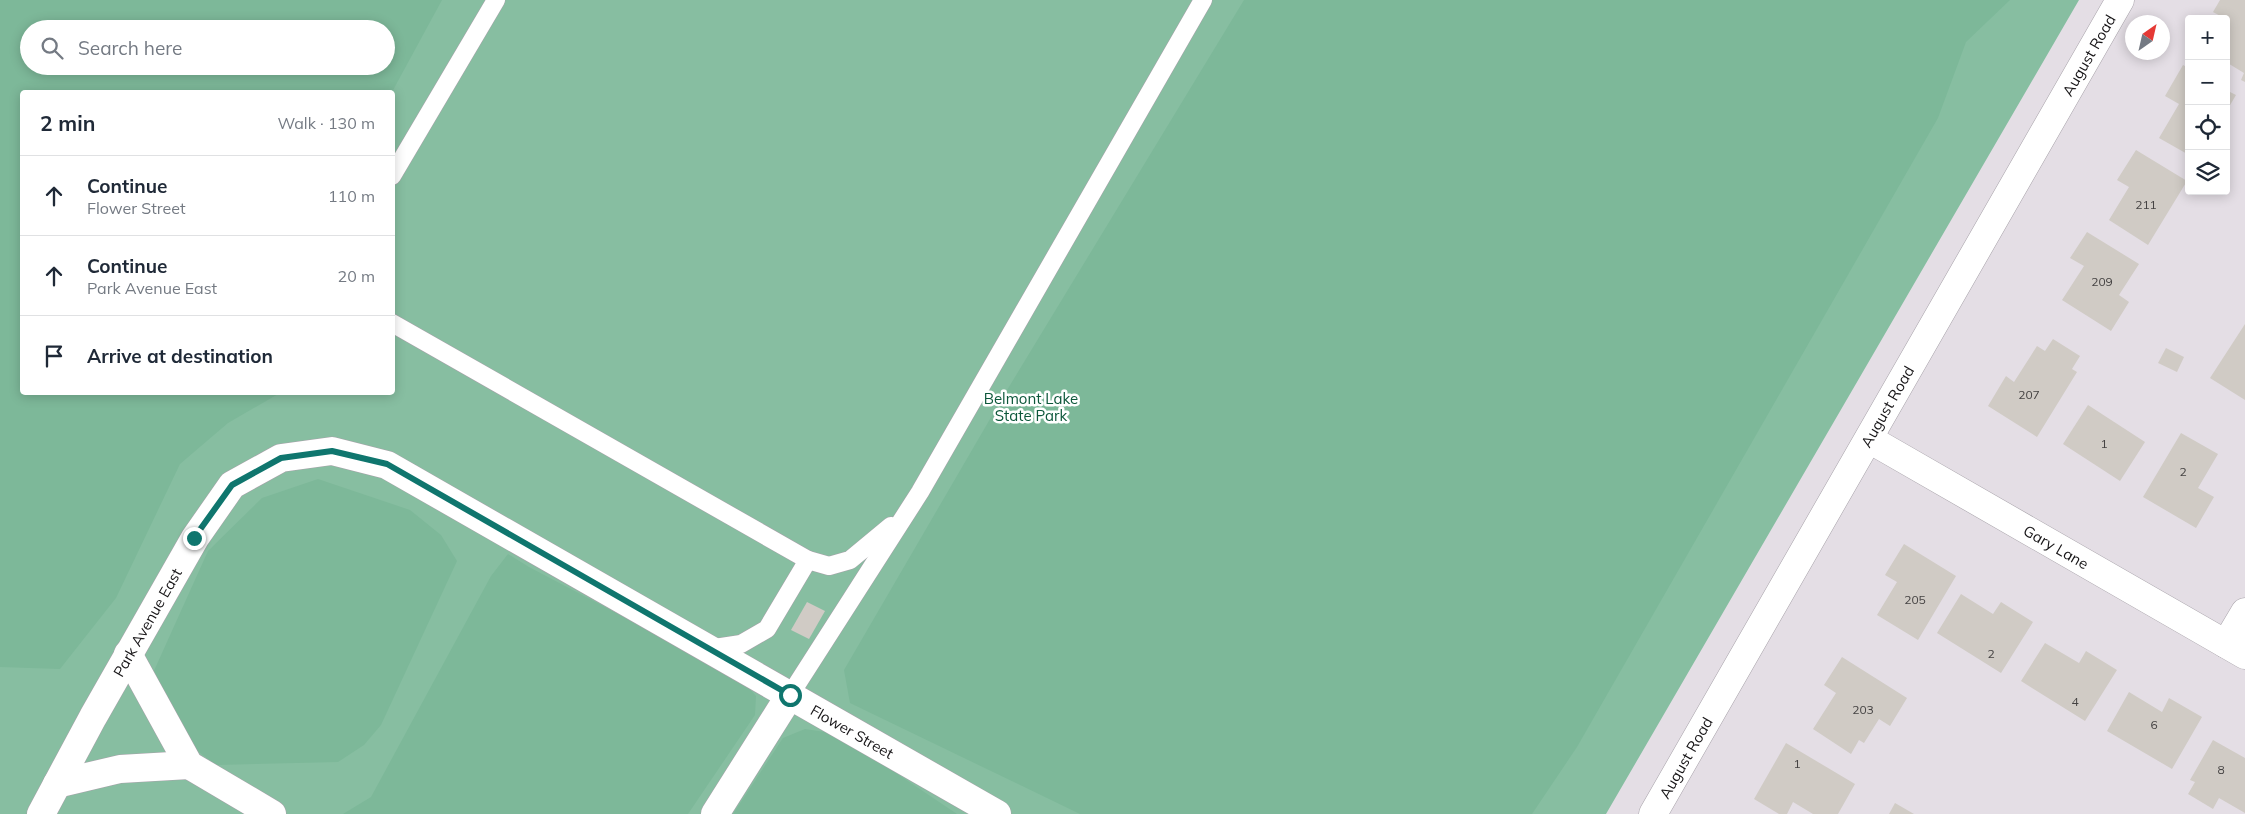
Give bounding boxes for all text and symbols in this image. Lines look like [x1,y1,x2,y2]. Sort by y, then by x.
street label: August Road [2058,11,2119,99]
north arrow [2125,15,2170,60]
map controls [2185,15,2230,195]
button: + [2185,15,2230,60]
search box [20,20,395,75]
icon: search [38,34,66,62]
text: Search here [78,36,182,60]
button: − [2185,60,2230,105]
button: locate [2185,105,2230,150]
text: 2 min [40,110,95,136]
text: Walk · 130 m [277,113,375,133]
button: layers [2185,150,2230,195]
text: Continue [87,174,167,198]
icon: ahead [40,182,68,210]
text: 110 m [328,186,375,206]
house number: 211 [2135,197,2157,212]
text: Flower Street [87,198,186,218]
text: Continue [87,254,167,278]
icon: ahead [40,262,68,290]
text: 20 m [338,266,375,286]
house number: 209 [2091,274,2113,289]
text: Park Avenue East [87,278,217,298]
icon: arrive [40,342,68,370]
text: Arrive at destination [87,344,273,368]
street label: August Road [1856,362,1918,450]
house number: 207 [2018,387,2040,402]
park label: Belmont Lake State Park [984,389,1078,425]
house number: 1 [2100,436,2108,451]
house number: 2 [2179,464,2187,479]
street label: Gary Lane [2020,520,2092,573]
route end [183,527,206,550]
street label: Park Avenue East [108,565,185,680]
house number: 205 [1904,592,1926,607]
house number: 2 [1987,646,1995,661]
route start [779,684,802,707]
house number: 4 [2071,694,2079,709]
street label: Flower Street [807,700,897,762]
house number: 203 [1852,702,1874,717]
street label: August Road [1655,714,1716,802]
house number: 6 [2150,717,2158,732]
house number: 1 [1793,756,1801,771]
house number: 8 [2217,762,2225,777]

